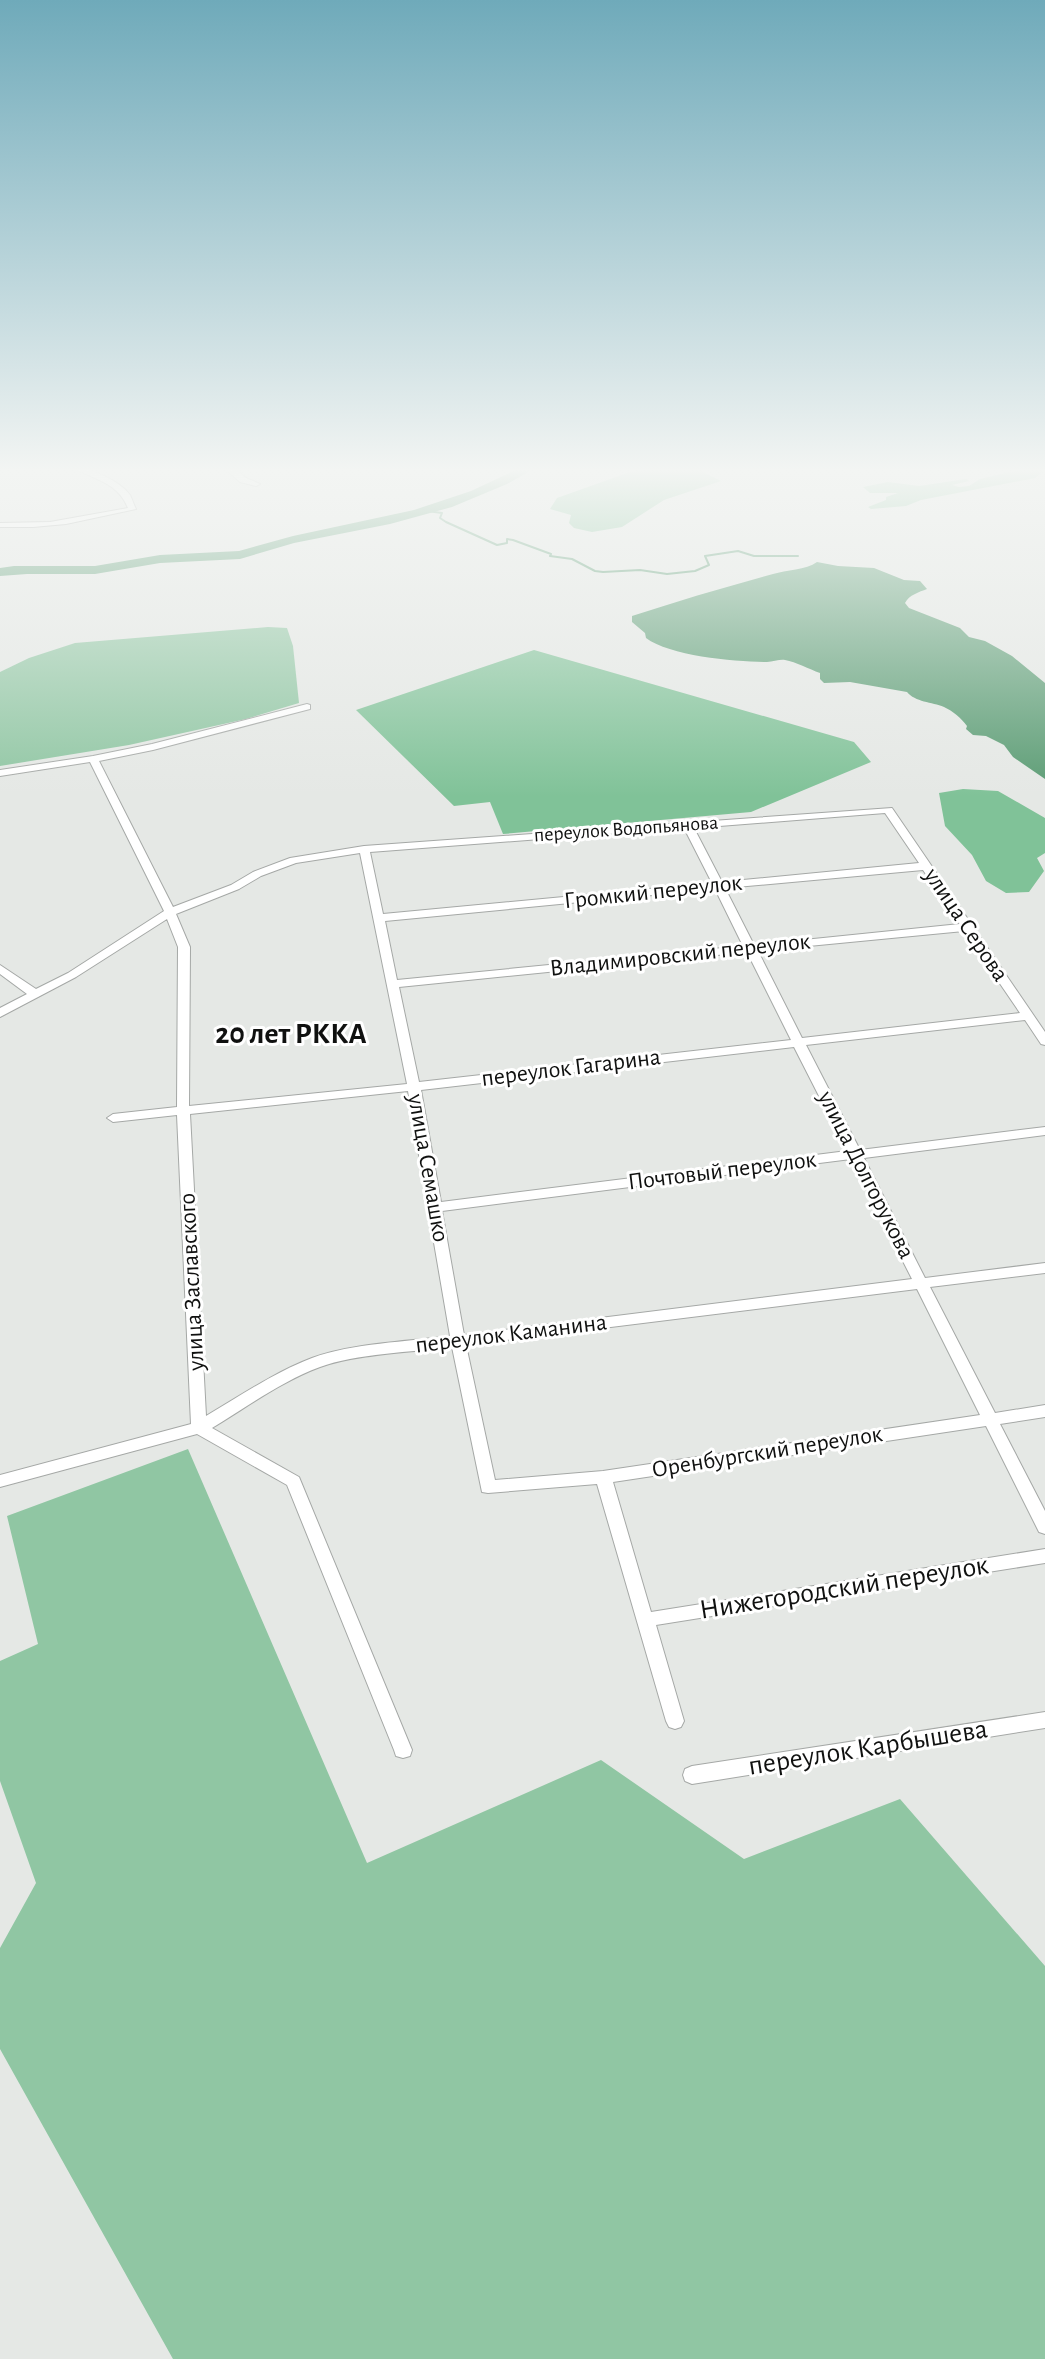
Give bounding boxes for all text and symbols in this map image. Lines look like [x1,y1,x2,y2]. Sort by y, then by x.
street label: переулок Водопьянова [533,813,719,845]
street label: улица Серова [919,863,1013,986]
street label: Громкий переулок [563,871,743,913]
street label: Владимировский переулок [549,929,811,981]
district label: 20 лет РККА [215,1019,367,1049]
street label: переулок Гагарина [480,1045,662,1091]
street label: улица Долгорукова [813,1086,919,1263]
street label: улица Семашко [403,1091,453,1244]
street label: Почтовый переулок [626,1148,818,1194]
street label: улица Заславского [175,1192,209,1373]
street label: переулок Каманина [414,1310,608,1358]
street label: Оренбургский переулок [650,1422,884,1482]
street label: Нижегородский переулок [697,1551,991,1625]
street label: переулок Карбышева [746,1715,990,1781]

